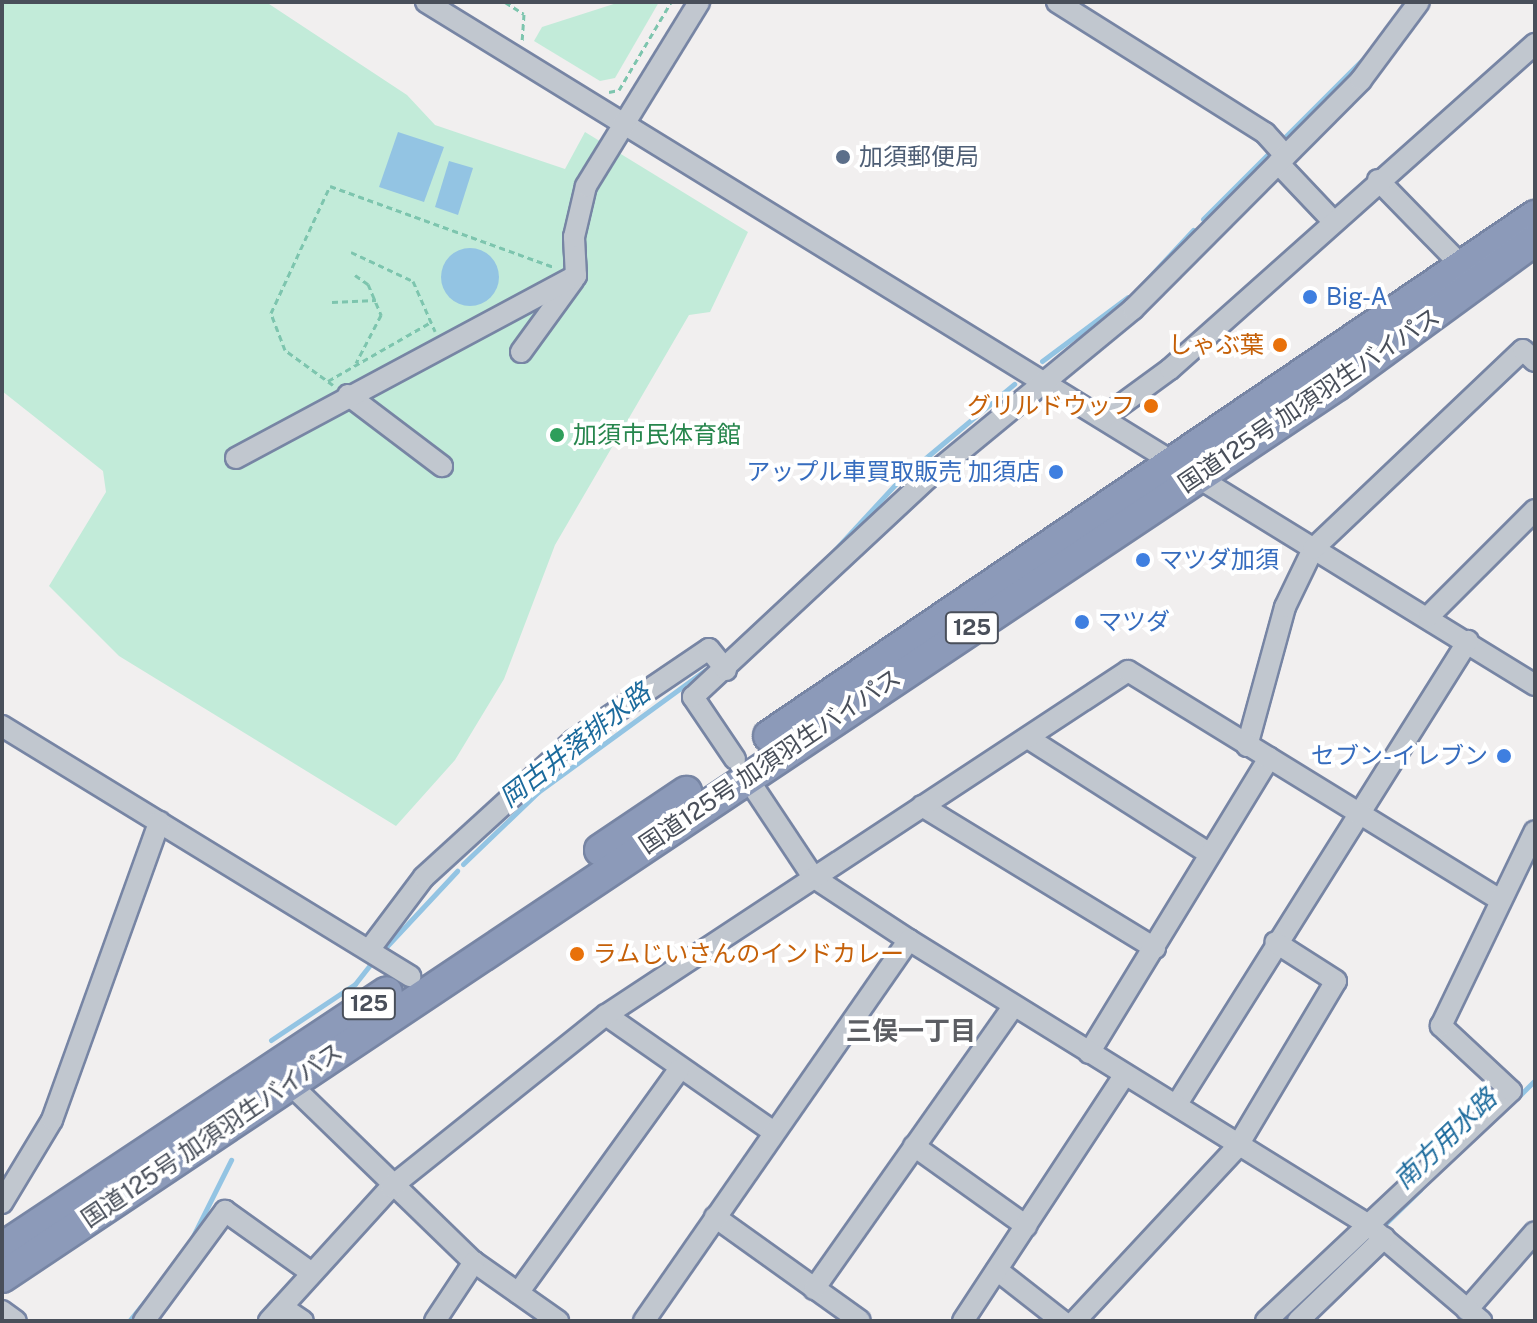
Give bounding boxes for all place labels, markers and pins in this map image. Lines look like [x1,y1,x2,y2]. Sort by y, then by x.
place label: 加須郵便局 [859,143,979,171]
marker: 加須郵便局 [834,148,852,166]
place label: Big-A [1326,283,1387,311]
marker: Big-A [1301,288,1319,306]
place label: しゃぶ葉 [1168,331,1264,359]
marker: しゃぶ葉 [1271,336,1289,354]
place label: グリルドウッフ [967,392,1135,420]
marker: グリルドウッフ [1142,397,1160,415]
place label: 加須市民体育館 [573,421,741,449]
marker: 加須市民体育館 [548,426,566,444]
place label: アップル車買取販売 加須店 [746,458,1040,486]
marker: アップル車買取販売 加須店 [1047,463,1065,481]
place label: マツダ加須 [1159,546,1279,574]
marker: マツダ加須 [1134,551,1152,569]
place label: マツダ [1098,608,1170,636]
marker: マツダ [1073,613,1091,631]
place label: セブン-イレブン [1311,742,1488,770]
marker: セブン-イレブン [1495,747,1513,765]
place label: ラムじいさんのインドカレー [593,940,905,968]
marker: ラムじいさんのインドカレー [568,945,586,963]

